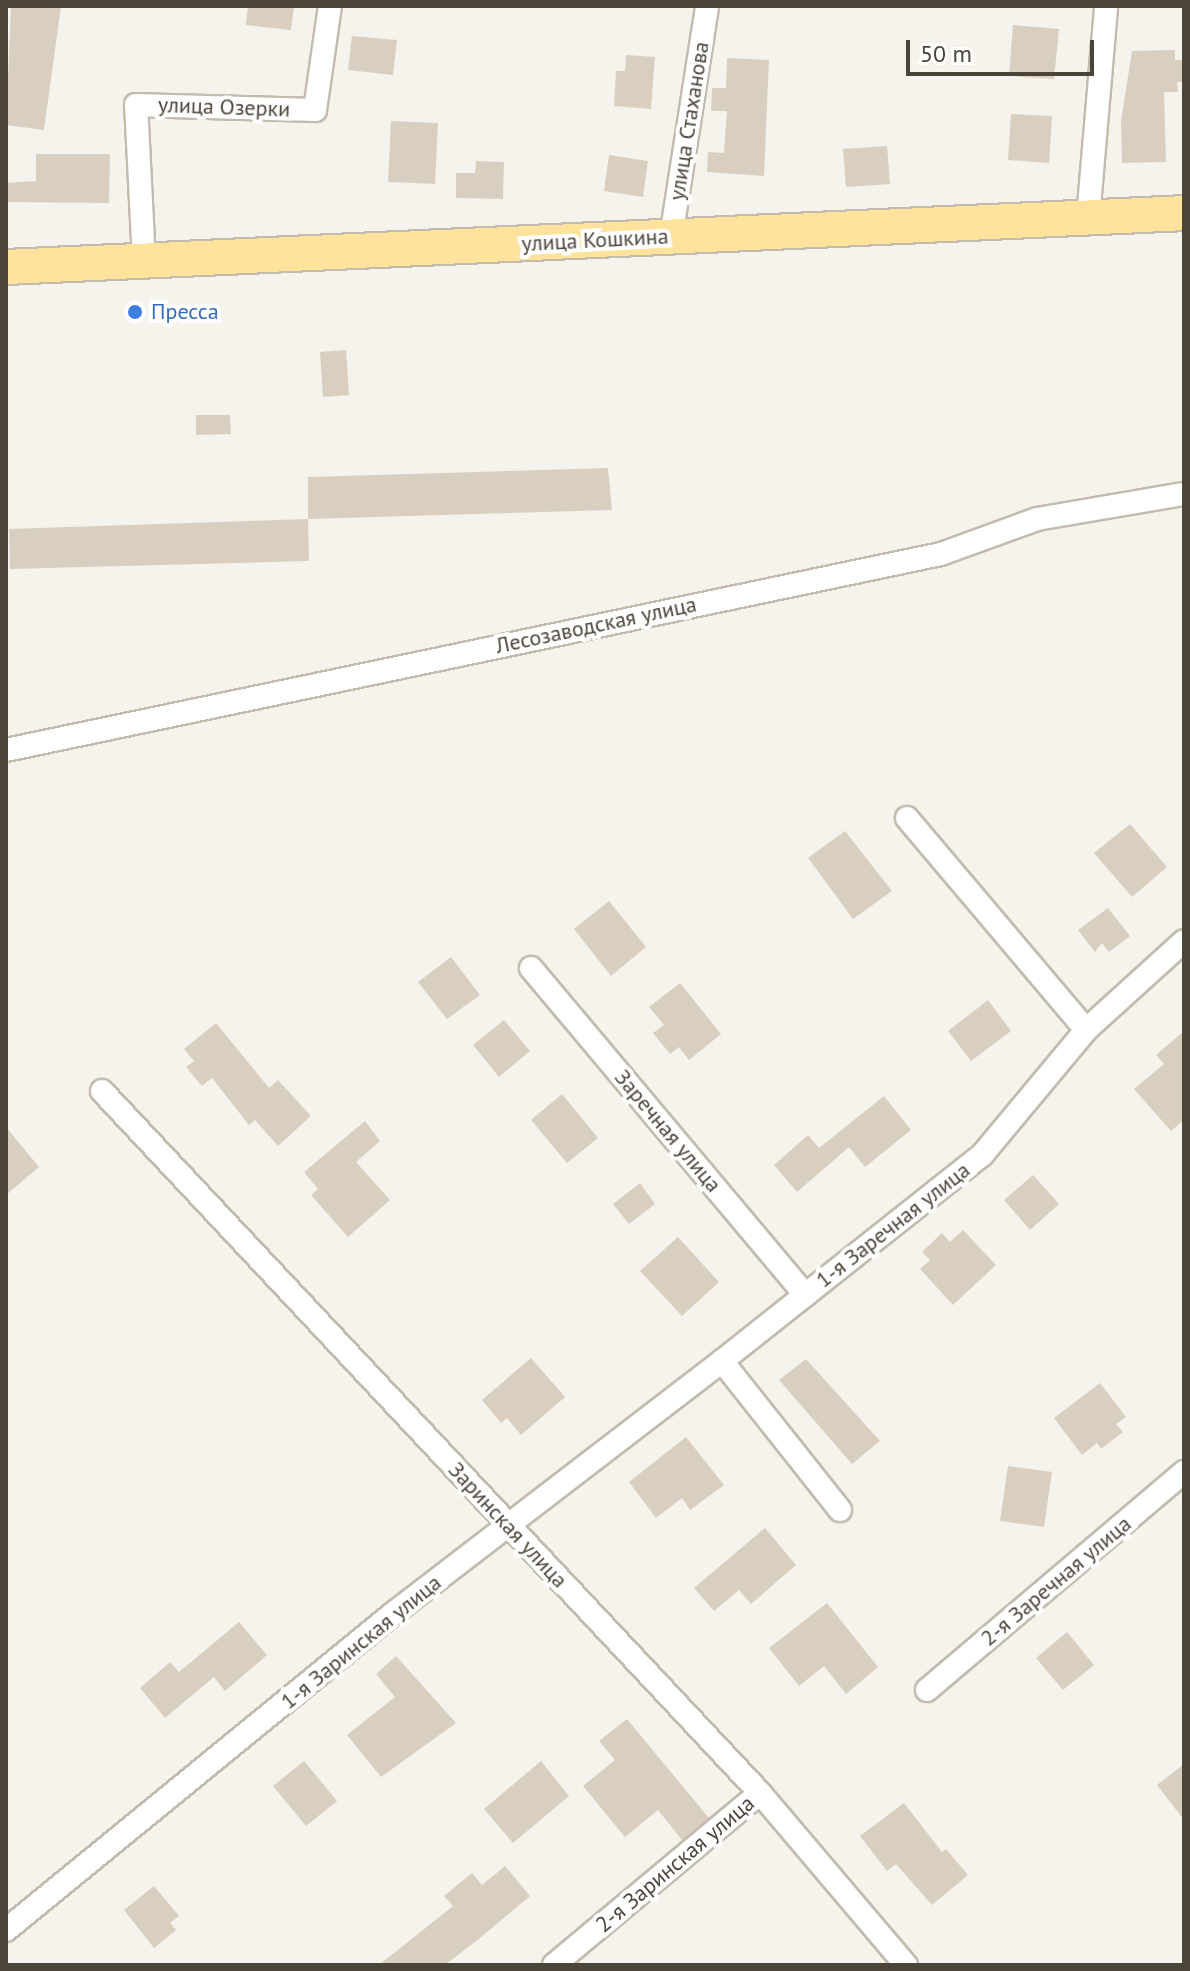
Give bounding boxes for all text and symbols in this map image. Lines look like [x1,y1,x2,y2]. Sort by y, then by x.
scale bar [910,24,1098,74]
text: 50 m [920,38,972,69]
street label: улица Стаханова [663,40,715,202]
street label: улица Озерки [157,92,291,122]
street label: улица Кошкина [521,223,669,257]
place label: Пресса [151,299,219,325]
marker: Пресса [126,303,144,321]
street label: Лесозаводская улица [493,591,699,659]
street label: Заречная улица [609,1064,727,1198]
street label: 1-я Заречная улица [811,1157,975,1293]
street label: Заринская улица [443,1457,573,1593]
street label: 2-я Заречная улица [976,1510,1136,1652]
street label: 1-я Заринская улица [276,1569,446,1715]
street label: 2-я Заринская улица [590,1790,760,1938]

